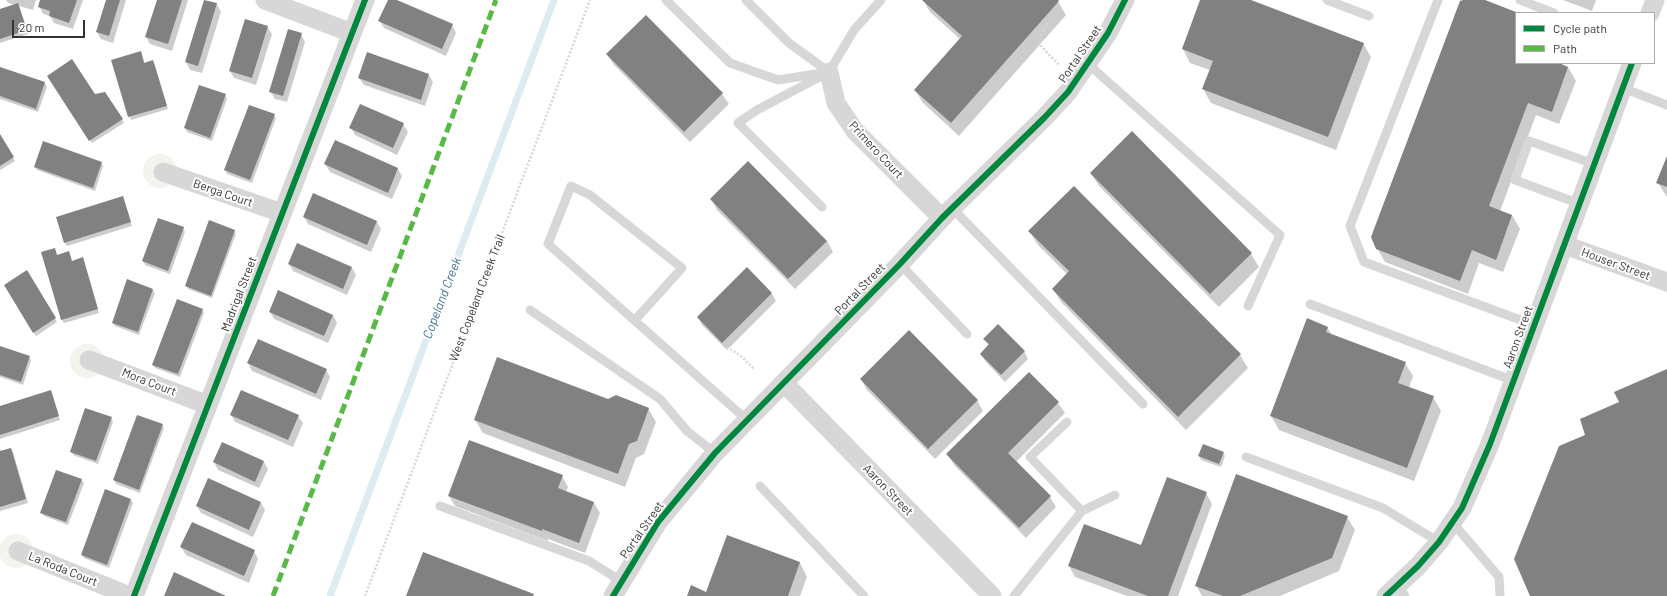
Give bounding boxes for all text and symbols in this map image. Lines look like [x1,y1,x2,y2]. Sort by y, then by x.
scale bar [14,12,87,38]
legend [1515,12,1655,64]
text: 20 m [19,20,45,34]
text: Cycle path [1553,21,1607,35]
street label: Portal Street [1055,22,1105,86]
text: Path [1553,41,1577,55]
street label: Primero Court [846,118,906,182]
street label: Berga Court [191,176,255,210]
street label: West Copeland Creek Trail [446,232,508,364]
street label: Houser Street [1579,245,1653,283]
street label: Madrigal Street [218,254,260,334]
water label: Copeland Creek [419,255,465,341]
street label: Portal Street [832,260,888,318]
street label: Aaron Street [1500,304,1536,370]
street label: Mora Court [120,365,178,399]
street label: Aaron Street [860,461,916,519]
street label: Portal Street [617,499,667,561]
street label: La Roda Court [26,549,100,589]

